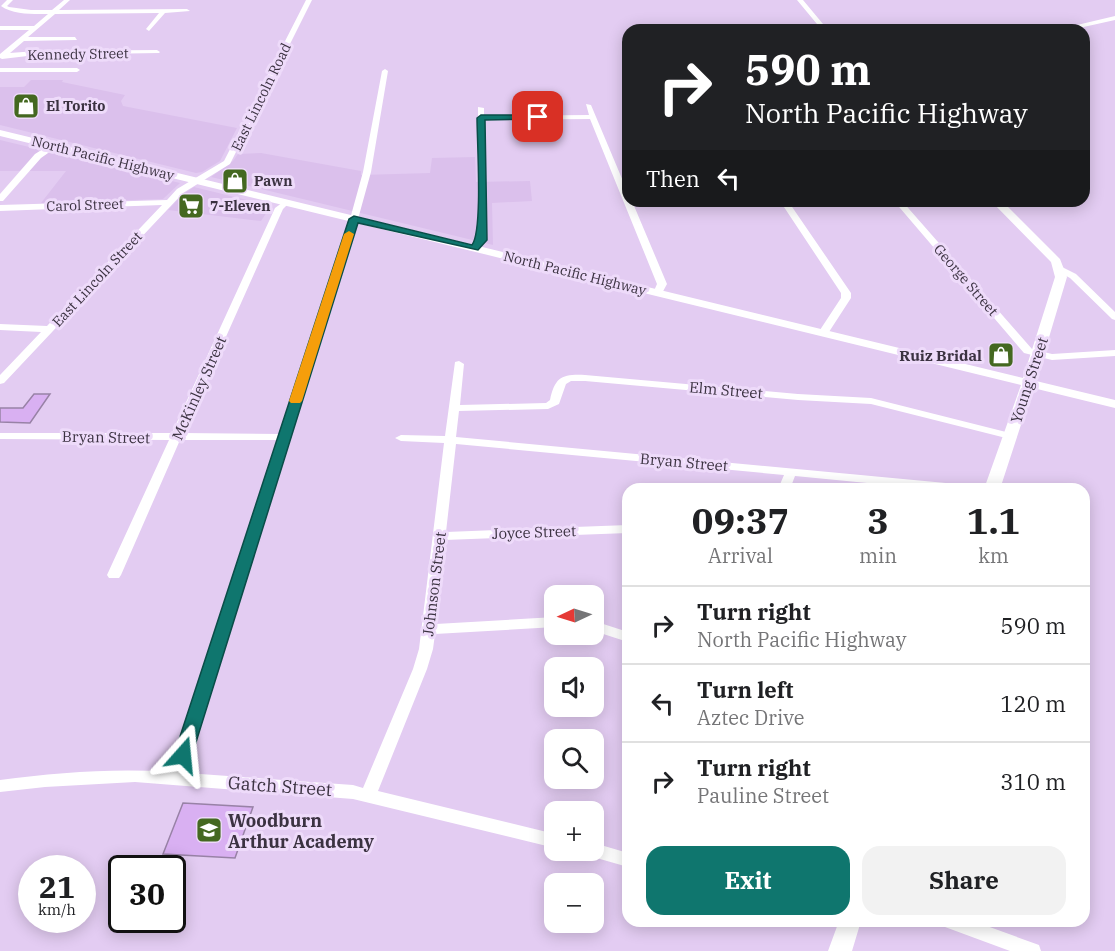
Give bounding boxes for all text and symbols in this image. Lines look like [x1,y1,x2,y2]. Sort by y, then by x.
street label: East Lincoln Road [227,40,295,154]
text: 590 m [745,42,871,97]
street label: Kennedy Street [27,44,129,64]
icon: right [646,48,724,126]
shop icon: El Torito [11,91,41,121]
pin [512,91,563,142]
text: North Pacific Highway [745,95,1028,130]
place label: El Torito [46,97,105,115]
icon: arrive [521,100,554,133]
street label: North Pacific Highway [30,132,177,185]
icon: left [712,162,745,195]
text: Then [646,164,700,193]
shop icon: Pawn [220,166,250,196]
place label: Pawn [254,172,293,190]
supermarket icon: 7-Eleven [176,191,206,221]
street label: Carol Street [46,195,124,215]
place label: 7-Eleven [210,197,270,215]
street label: East Lincoln Street [48,228,146,330]
street label: George Street [930,240,1002,320]
street label: North Pacific Highway [502,247,649,300]
street label: McKinley Street [168,333,230,443]
street label: Young Street [1006,334,1052,426]
shop icon: Ruiz Bridal [986,340,1016,370]
place label: Ruiz Bridal [899,346,982,365]
street label: Elm Street [688,377,764,403]
street label: Bryan Street [62,427,150,447]
street label: Bryan Street [639,449,729,475]
text: 09:37 [692,497,789,544]
text: 3 [867,497,889,544]
text: 1.1 [967,497,1020,544]
street label: Joyce Street [492,521,576,543]
street label: Johnson Street [418,531,450,637]
text: Arrival [708,542,773,569]
text: min [859,542,897,569]
text: km [978,542,1009,569]
north arrow [544,585,604,645]
map controls [544,585,604,933]
text: Turn right [697,597,811,626]
icon: right [646,609,679,642]
text: 590 m [1000,611,1066,640]
text: North Pacific Highway [697,626,906,653]
button: sound [544,657,604,717]
text: Turn left [697,675,793,704]
icon: left [646,687,679,720]
text: 120 m [1000,689,1066,718]
text: Aztec Drive [697,704,804,731]
position arrow [151,723,215,787]
button: search [544,729,604,789]
text: Turn right [697,753,811,782]
icon: right [646,765,679,798]
text: 310 m [1000,767,1066,796]
street label: Gatch Street [227,771,333,801]
text: Pauline Street [697,782,829,809]
button: + [544,801,604,861]
place label: Woodburn Arthur Academy [228,809,375,853]
school or university icon: Woodburn Arthur Academy [194,815,224,845]
button: Exit [646,846,850,915]
button: Share [862,846,1066,915]
speed limit sign: 30 [108,855,186,933]
text: 21 [39,867,75,906]
button: − [544,873,604,933]
text: km/h [38,900,76,919]

